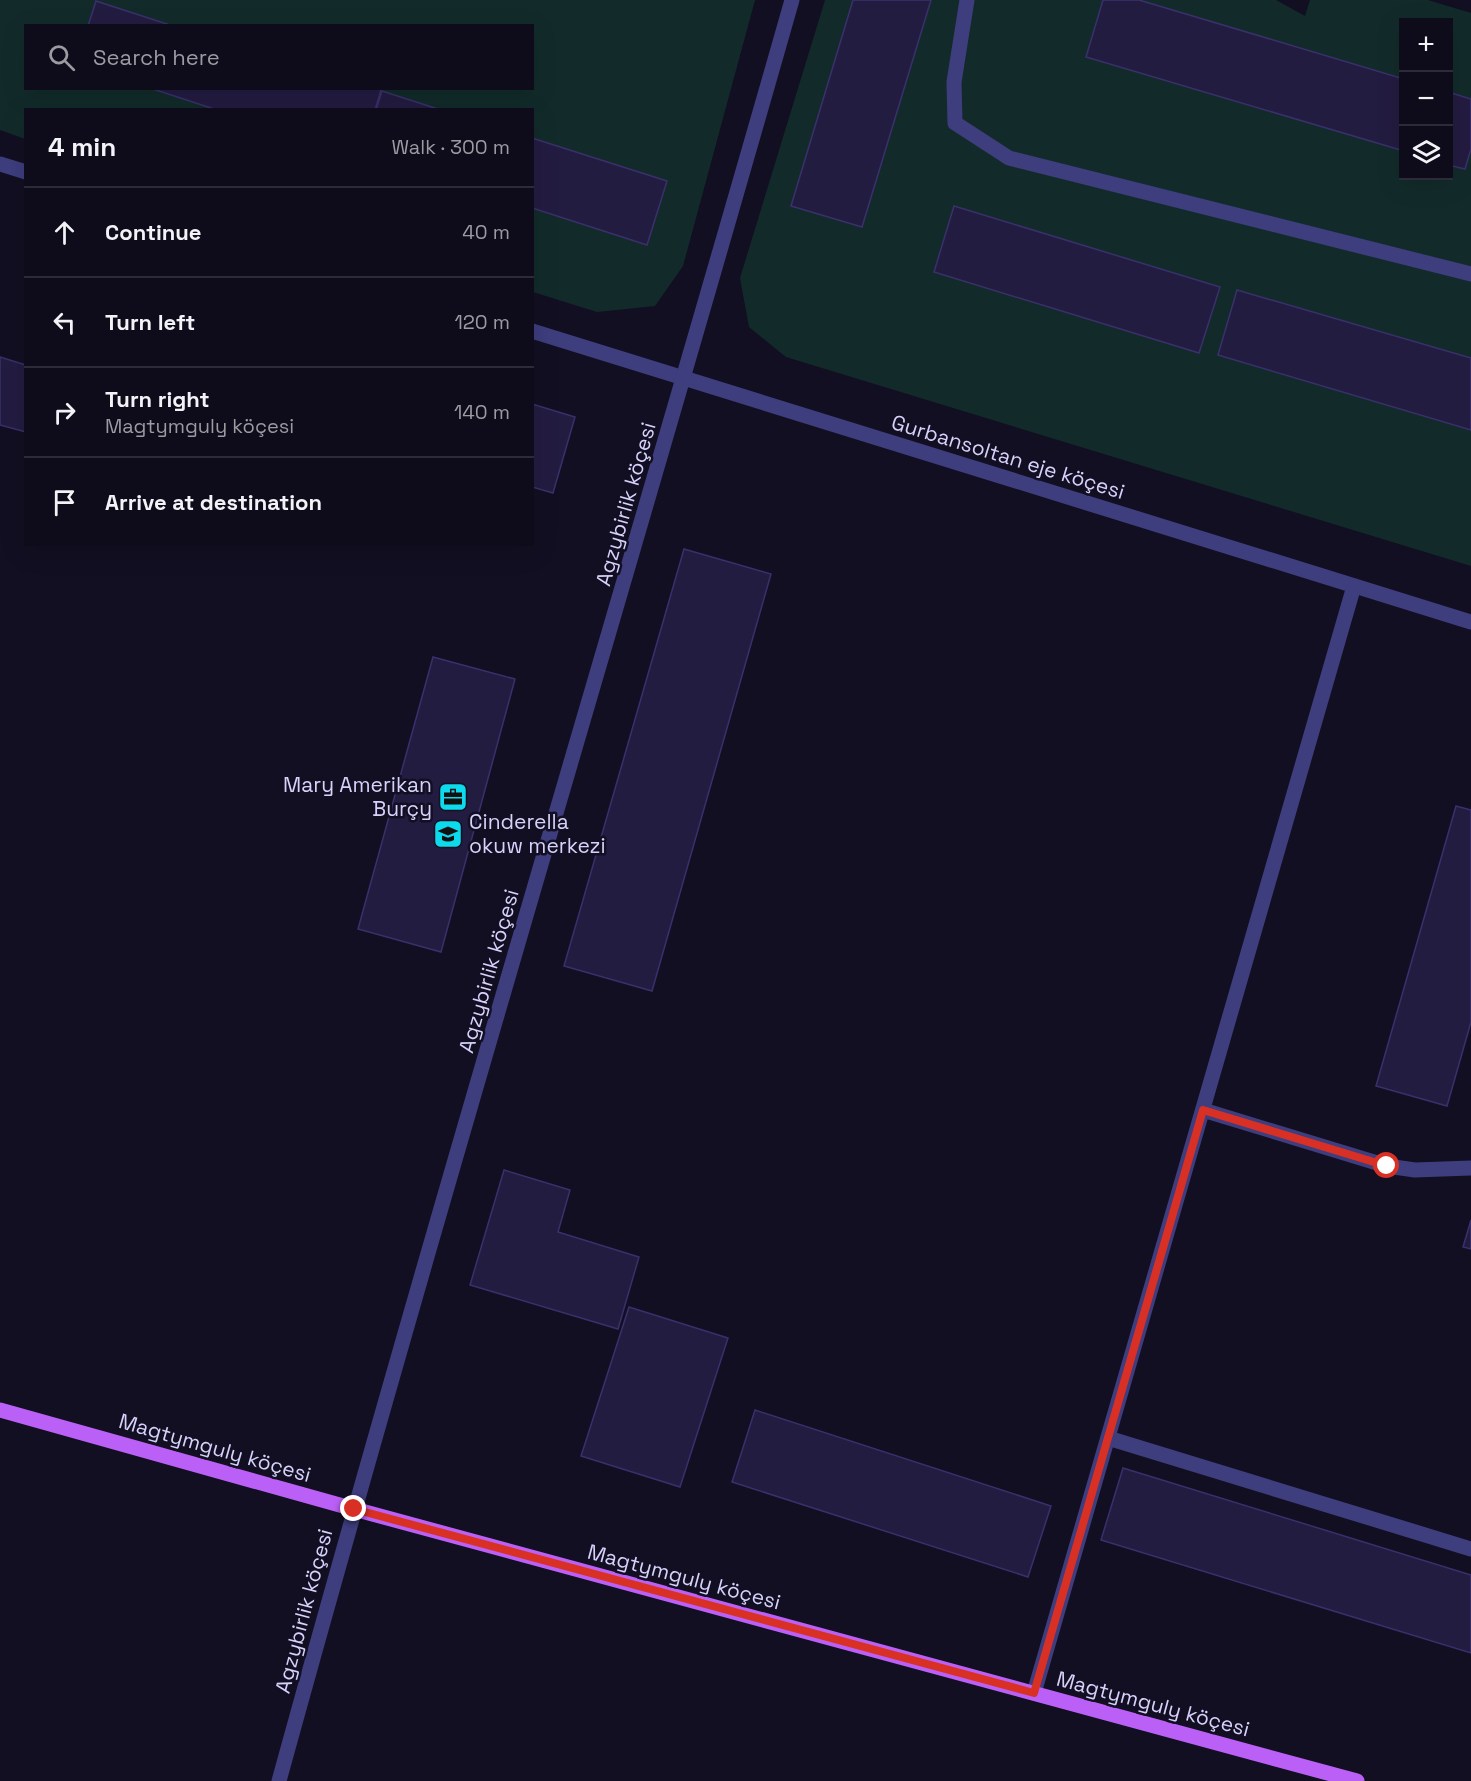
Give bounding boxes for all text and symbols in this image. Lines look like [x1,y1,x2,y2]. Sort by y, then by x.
map controls [1399,18,1453,180]
button: + [1399,18,1453,72]
search box [24,24,534,90]
icon: search [45,41,78,74]
text: Search here [93,43,220,71]
button: − [1399,72,1453,126]
button: layers [1399,126,1453,180]
text: 4 min [48,130,116,164]
text: Walk · 300 m [391,134,510,160]
icon: ahead [48,216,81,249]
text: Continue [105,218,201,246]
text: 40 m [462,219,510,245]
icon: left [48,306,81,339]
text: Turn left [105,308,195,336]
text: 120 m [454,309,510,335]
text: Turn right [105,385,210,413]
icon: right [48,396,81,429]
text: 140 m [454,399,510,425]
street label: Gurbansoltan eje köçesi [888,408,1128,505]
text: Magtymguly köçesi [105,413,294,439]
street label: Agzybirlik köçesi [589,419,662,589]
icon: arrive [48,486,81,519]
text: Arrive at destination [105,488,322,516]
place label: Mary Amerikan Burçy [283,771,432,822]
office icon: Mary Amerikan Burçy [437,781,469,813]
place label: Cinderella okuw merkezi [469,808,606,859]
school or university icon: Cinderella okuw merkezi [432,818,464,850]
street label: Agzybirlik köçesi [452,886,525,1056]
route start [1373,1152,1399,1178]
street label: Magtymguly köçesi [116,1407,314,1488]
route end [340,1495,366,1521]
street label: Agzybirlik köçesi [269,1526,338,1696]
street label: Magtymguly köçesi [585,1538,784,1615]
street label: Magtymguly köçesi [1054,1665,1253,1742]

